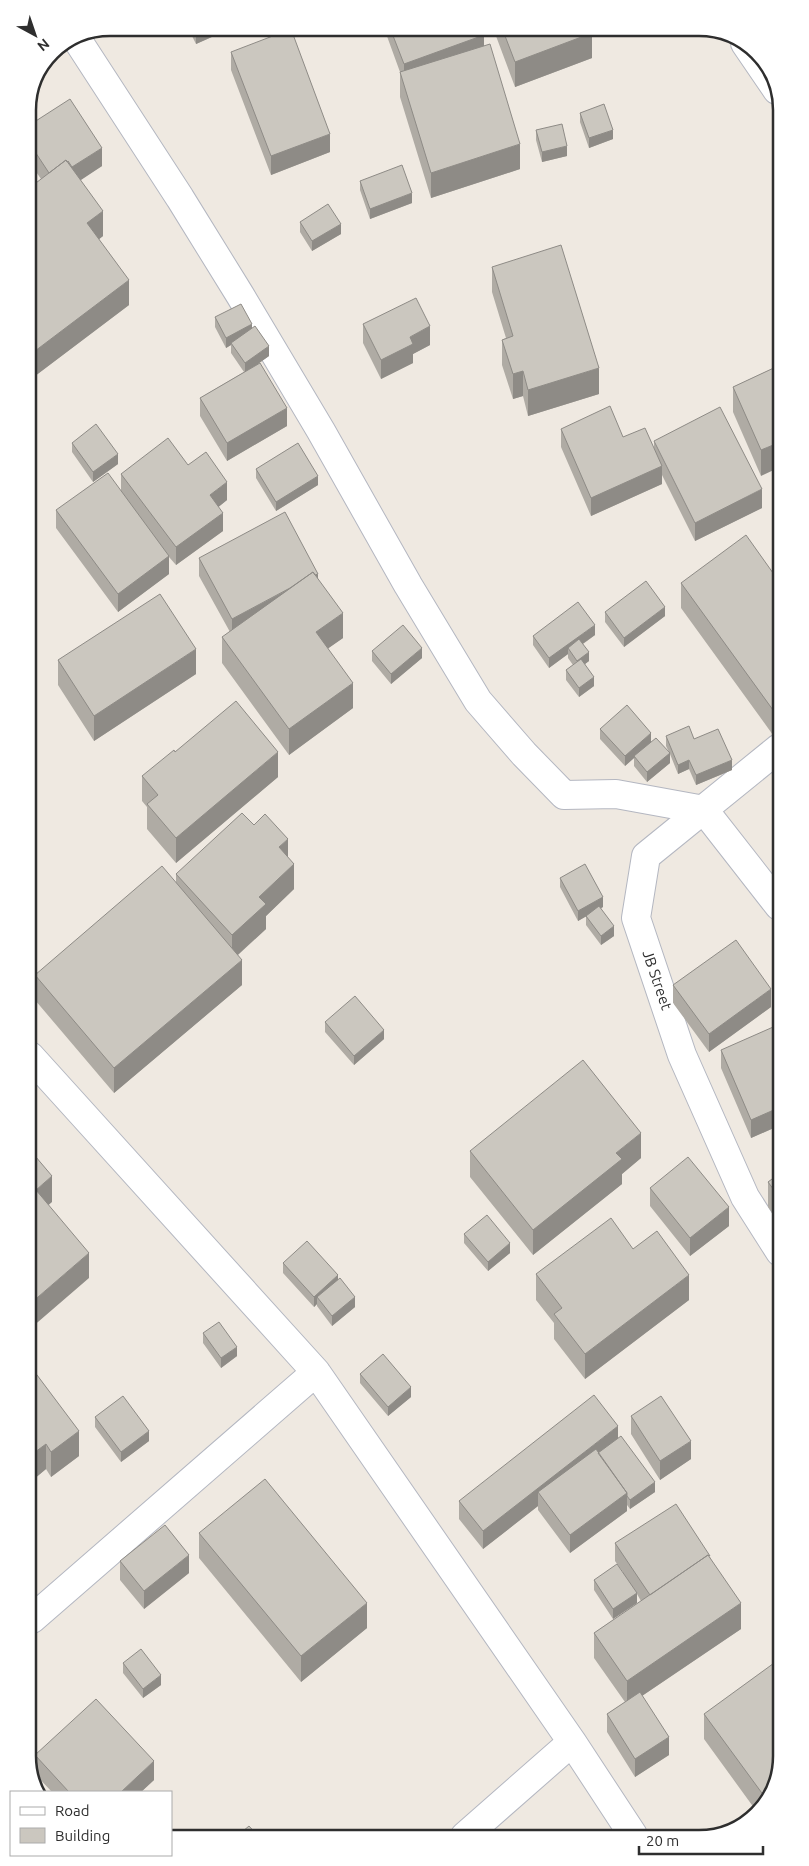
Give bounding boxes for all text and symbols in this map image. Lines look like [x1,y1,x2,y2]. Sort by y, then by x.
north arrow [10,10,60,60]
text: N [34,35,53,54]
street label: JB Street [639,948,676,1012]
legend [10,1791,172,1856]
text: Road [55,1802,90,1819]
scale bar [639,1824,763,1856]
text: Building [55,1827,110,1844]
text: 20 m [646,1832,679,1849]

